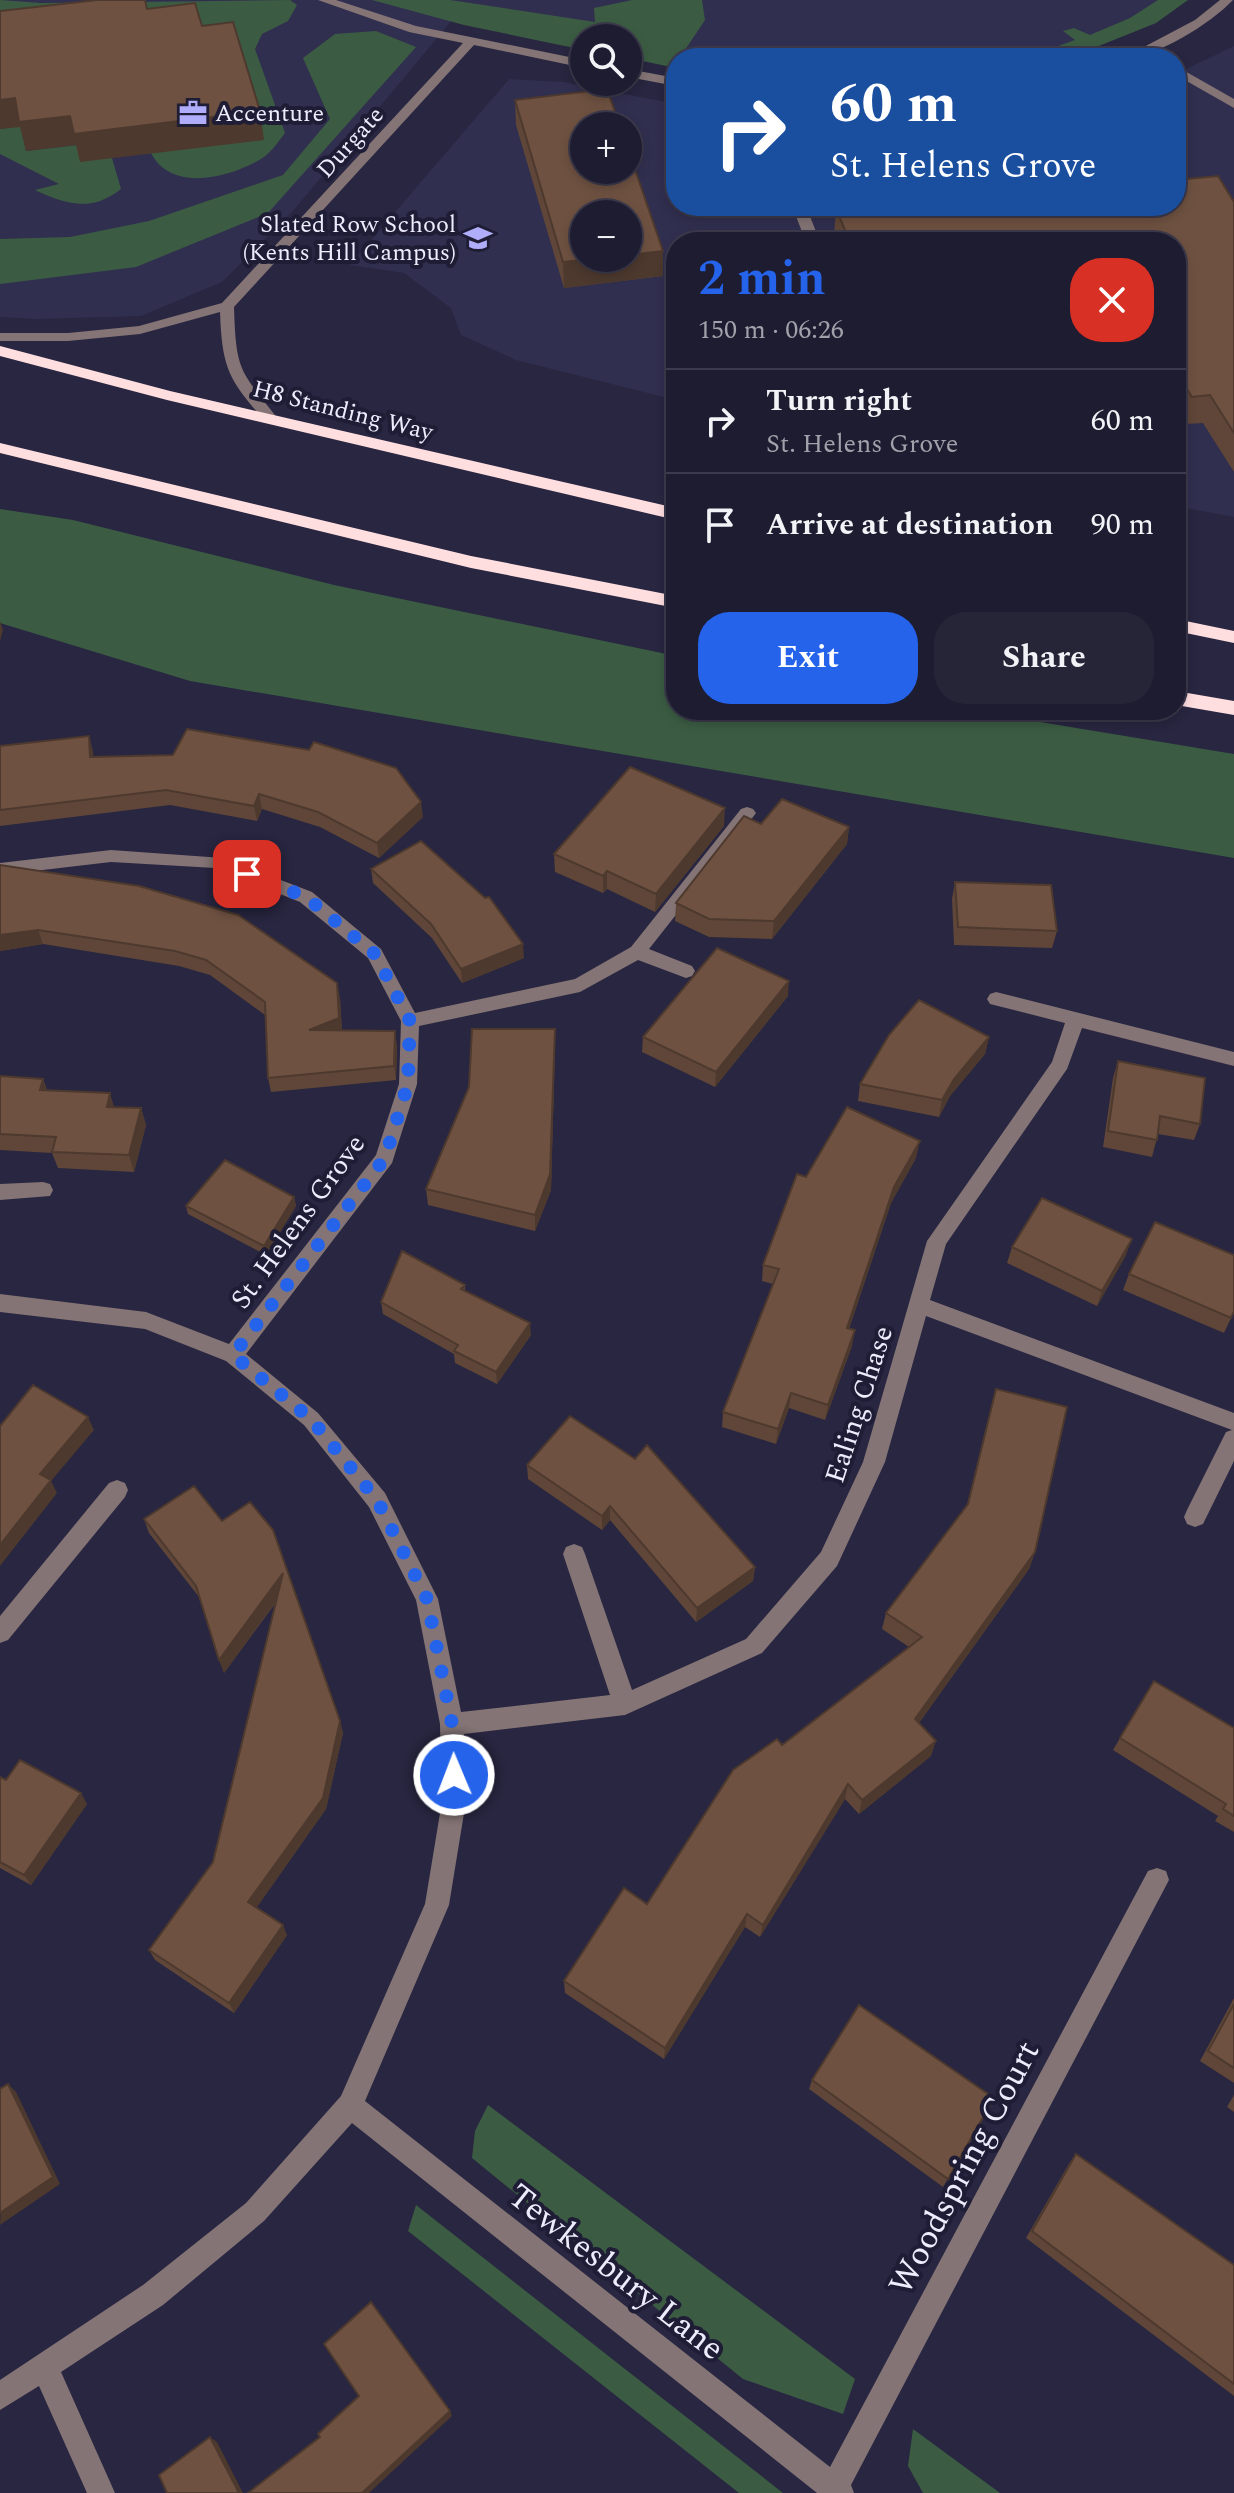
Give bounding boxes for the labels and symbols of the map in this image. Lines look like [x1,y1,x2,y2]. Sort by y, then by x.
place label: Accenture [215,96,324,132]
office icon: Accenture [178,98,208,128]
street label: Durgate [308,99,393,187]
place label: Slated Row School (Kents Hill Campus) [243,207,456,271]
school or university icon: Slated Row School (Kents Hill Campus) [463,223,493,253]
street label: H8 Standing Way [249,371,438,451]
pin [213,840,281,908]
street label: St. Helens Grove [220,1125,377,1318]
street label: Ealing Chase [814,1320,905,1489]
position arrow [412,1733,496,1817]
street label: Woodspring Court [876,2032,1054,2304]
street label: Tewkesbury Lane [496,2171,735,2374]

